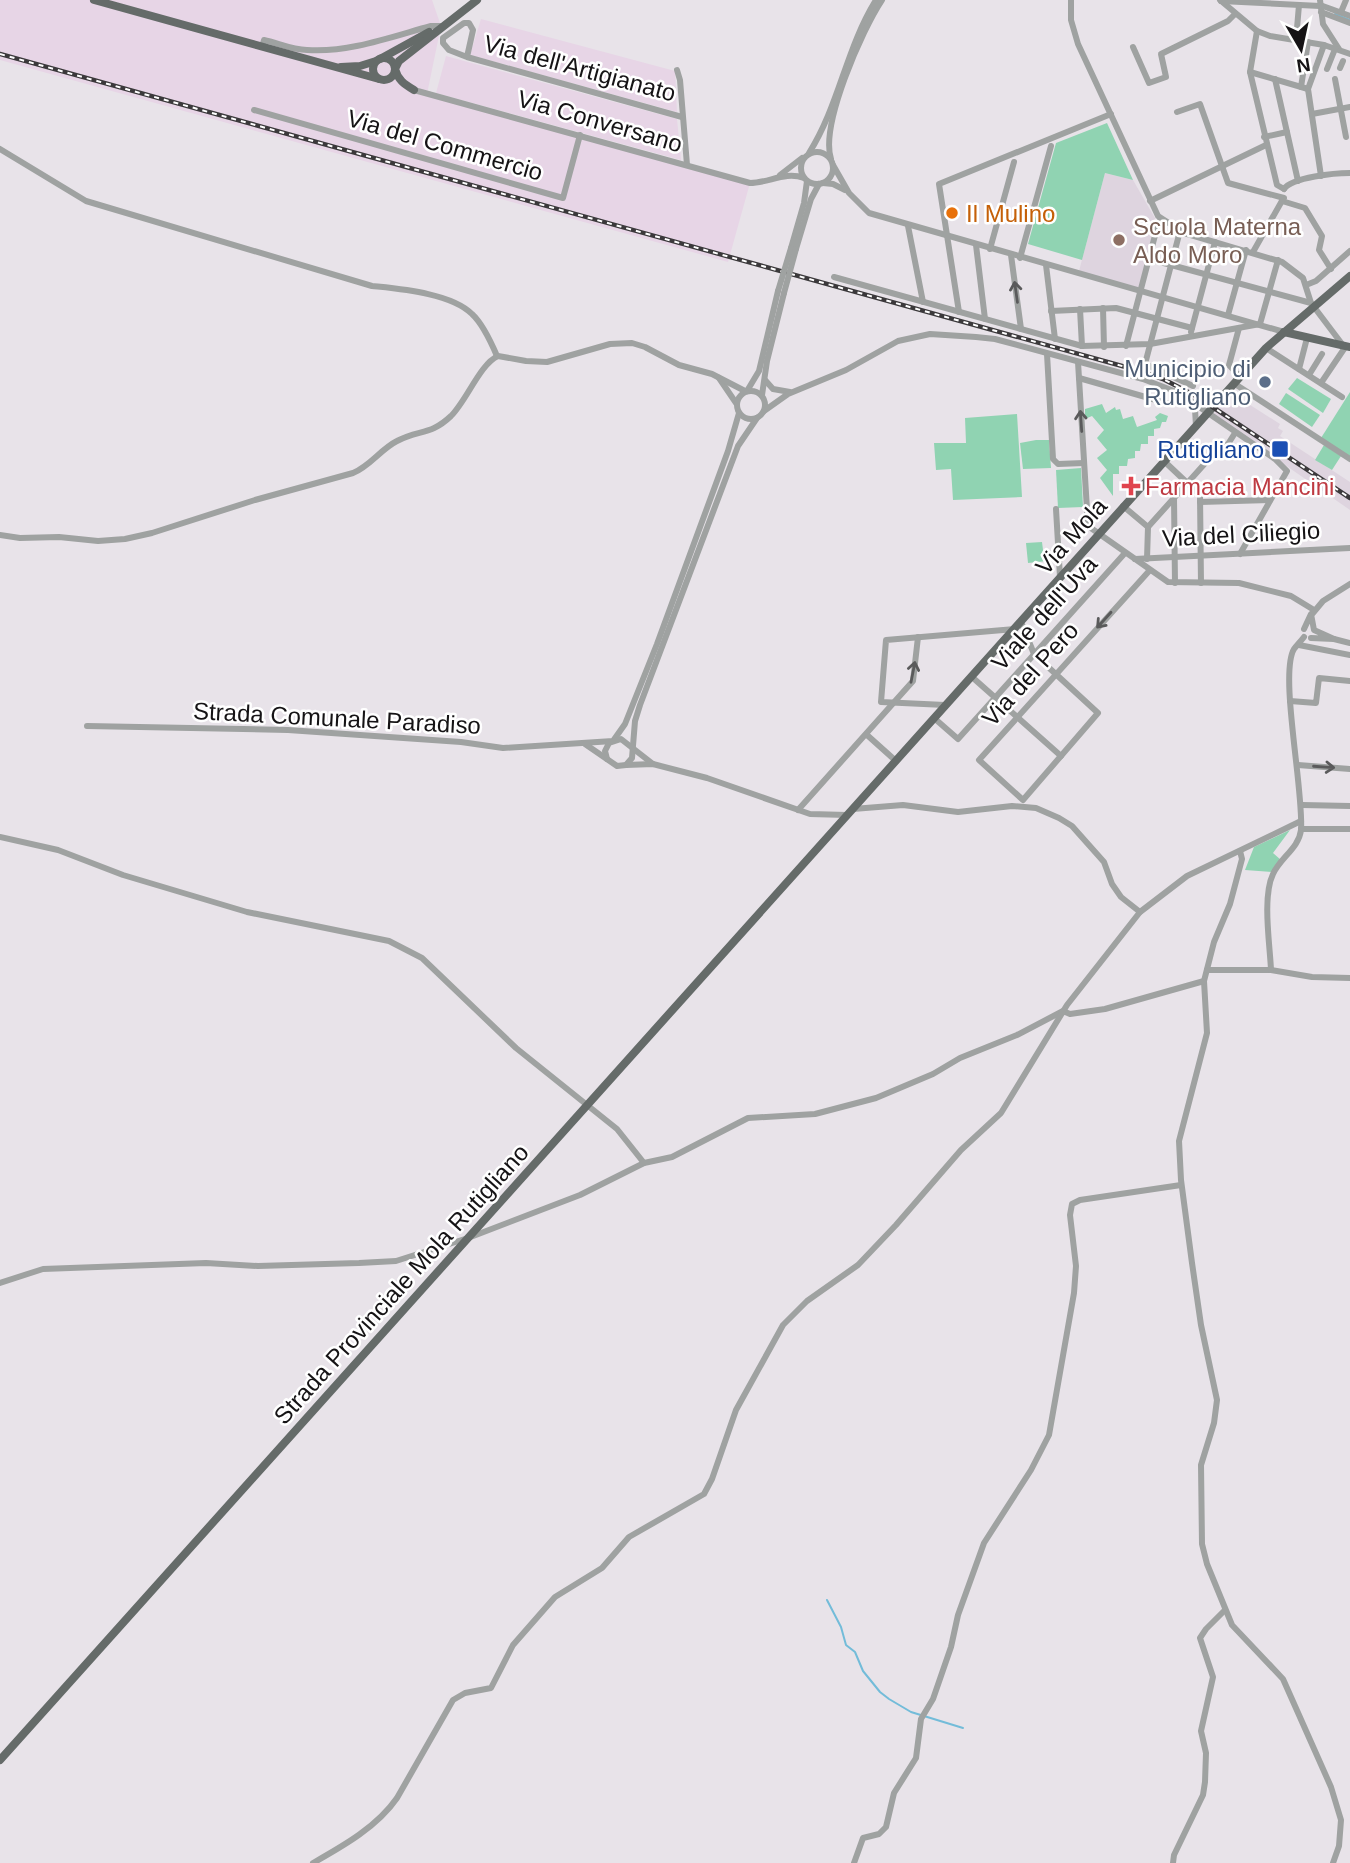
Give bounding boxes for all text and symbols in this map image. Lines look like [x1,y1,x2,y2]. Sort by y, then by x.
north arrow [1266,14,1336,84]
street label: Via dell'Artigianato [481,29,679,107]
text: N [1295,54,1312,77]
street label: Via Conversano [514,85,686,157]
street label: Via del Commercio [344,104,546,186]
place label: Il Mulino [966,200,1055,227]
marker: Il Mulino [944,205,960,221]
place label: Scuola Materna Aldo Moro [1133,213,1302,268]
marker: Scuola Materna Aldo Moro [1111,232,1127,248]
one-way arrow [1009,281,1022,304]
place label: Municipio di Rutigliano [1124,355,1251,410]
marker: Municipio di Rutigliano [1257,374,1273,390]
one-way arrow [1075,410,1088,433]
place label: Rutigliano [1157,436,1264,463]
marker: Rutigliano [1270,439,1290,459]
place label: Farmacia Mancini [1145,473,1334,500]
marker: Farmacia Mancini [1123,478,1139,494]
street label: Via Mola [1030,492,1113,580]
street label: Via del Ciliegio [1161,516,1321,552]
street label: Viale dell'Uva [986,550,1103,676]
one-way arrow [1096,611,1113,628]
street label: Via del Pero [976,617,1084,731]
one-way arrow [907,662,920,684]
street label: Strada Comunale Paradiso [192,697,482,739]
one-way arrow [1312,761,1335,774]
street label: Strada Provinciale Mola Rutigliano [268,1139,534,1429]

